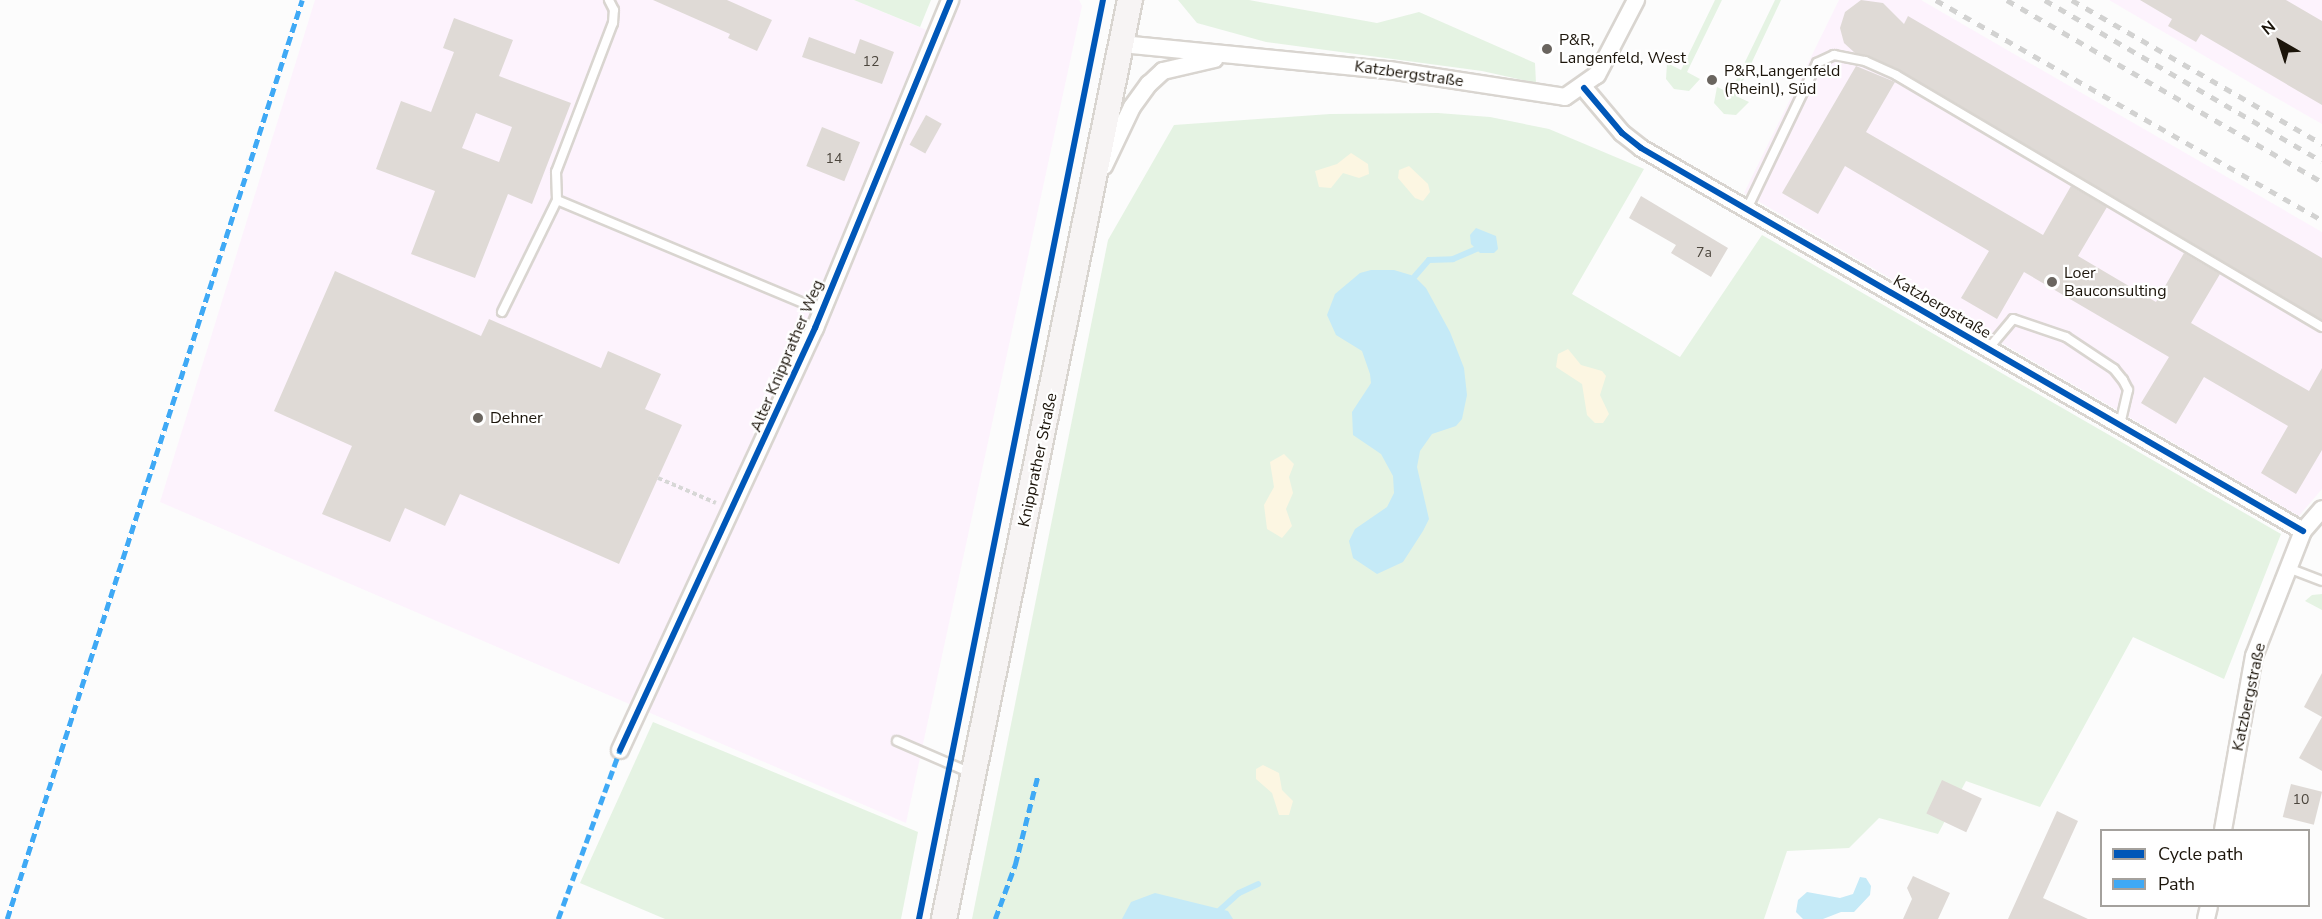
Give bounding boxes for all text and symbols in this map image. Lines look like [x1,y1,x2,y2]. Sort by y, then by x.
north arrow [2250,12,2310,72]
text: N [2257,16,2280,40]
place label: P&R, Langenfeld, West [1559,30,1686,68]
marker: P&R, Langenfeld, West [1540,42,1554,56]
house number: 12 [863,54,879,70]
street label: Katzbergstraße [1353,57,1465,91]
place label: P&R,Langenfeld (Rheinl), Süd [1724,61,1840,99]
marker: P&R,Langenfeld (Rheinl), Süd [1705,73,1719,87]
house number: 14 [826,151,842,167]
house number: 7a [1696,245,1712,261]
place label: Loer Bauconsulting [2064,263,2167,301]
street label: Katzbergstraße [1890,271,1994,343]
marker: Loer Bauconsulting [2045,275,2059,289]
street label: Alter Knipprather Weg [746,277,828,435]
street label: Knipprather Straße [1014,391,1062,529]
place label: Dehner [490,408,543,428]
marker: Dehner [471,411,485,425]
street label: Katzbergstraße [2228,641,2270,753]
house number: 10 [2293,792,2309,808]
legend [2100,829,2310,907]
text: Cycle path [2158,842,2243,866]
text: Path [2158,872,2195,896]

